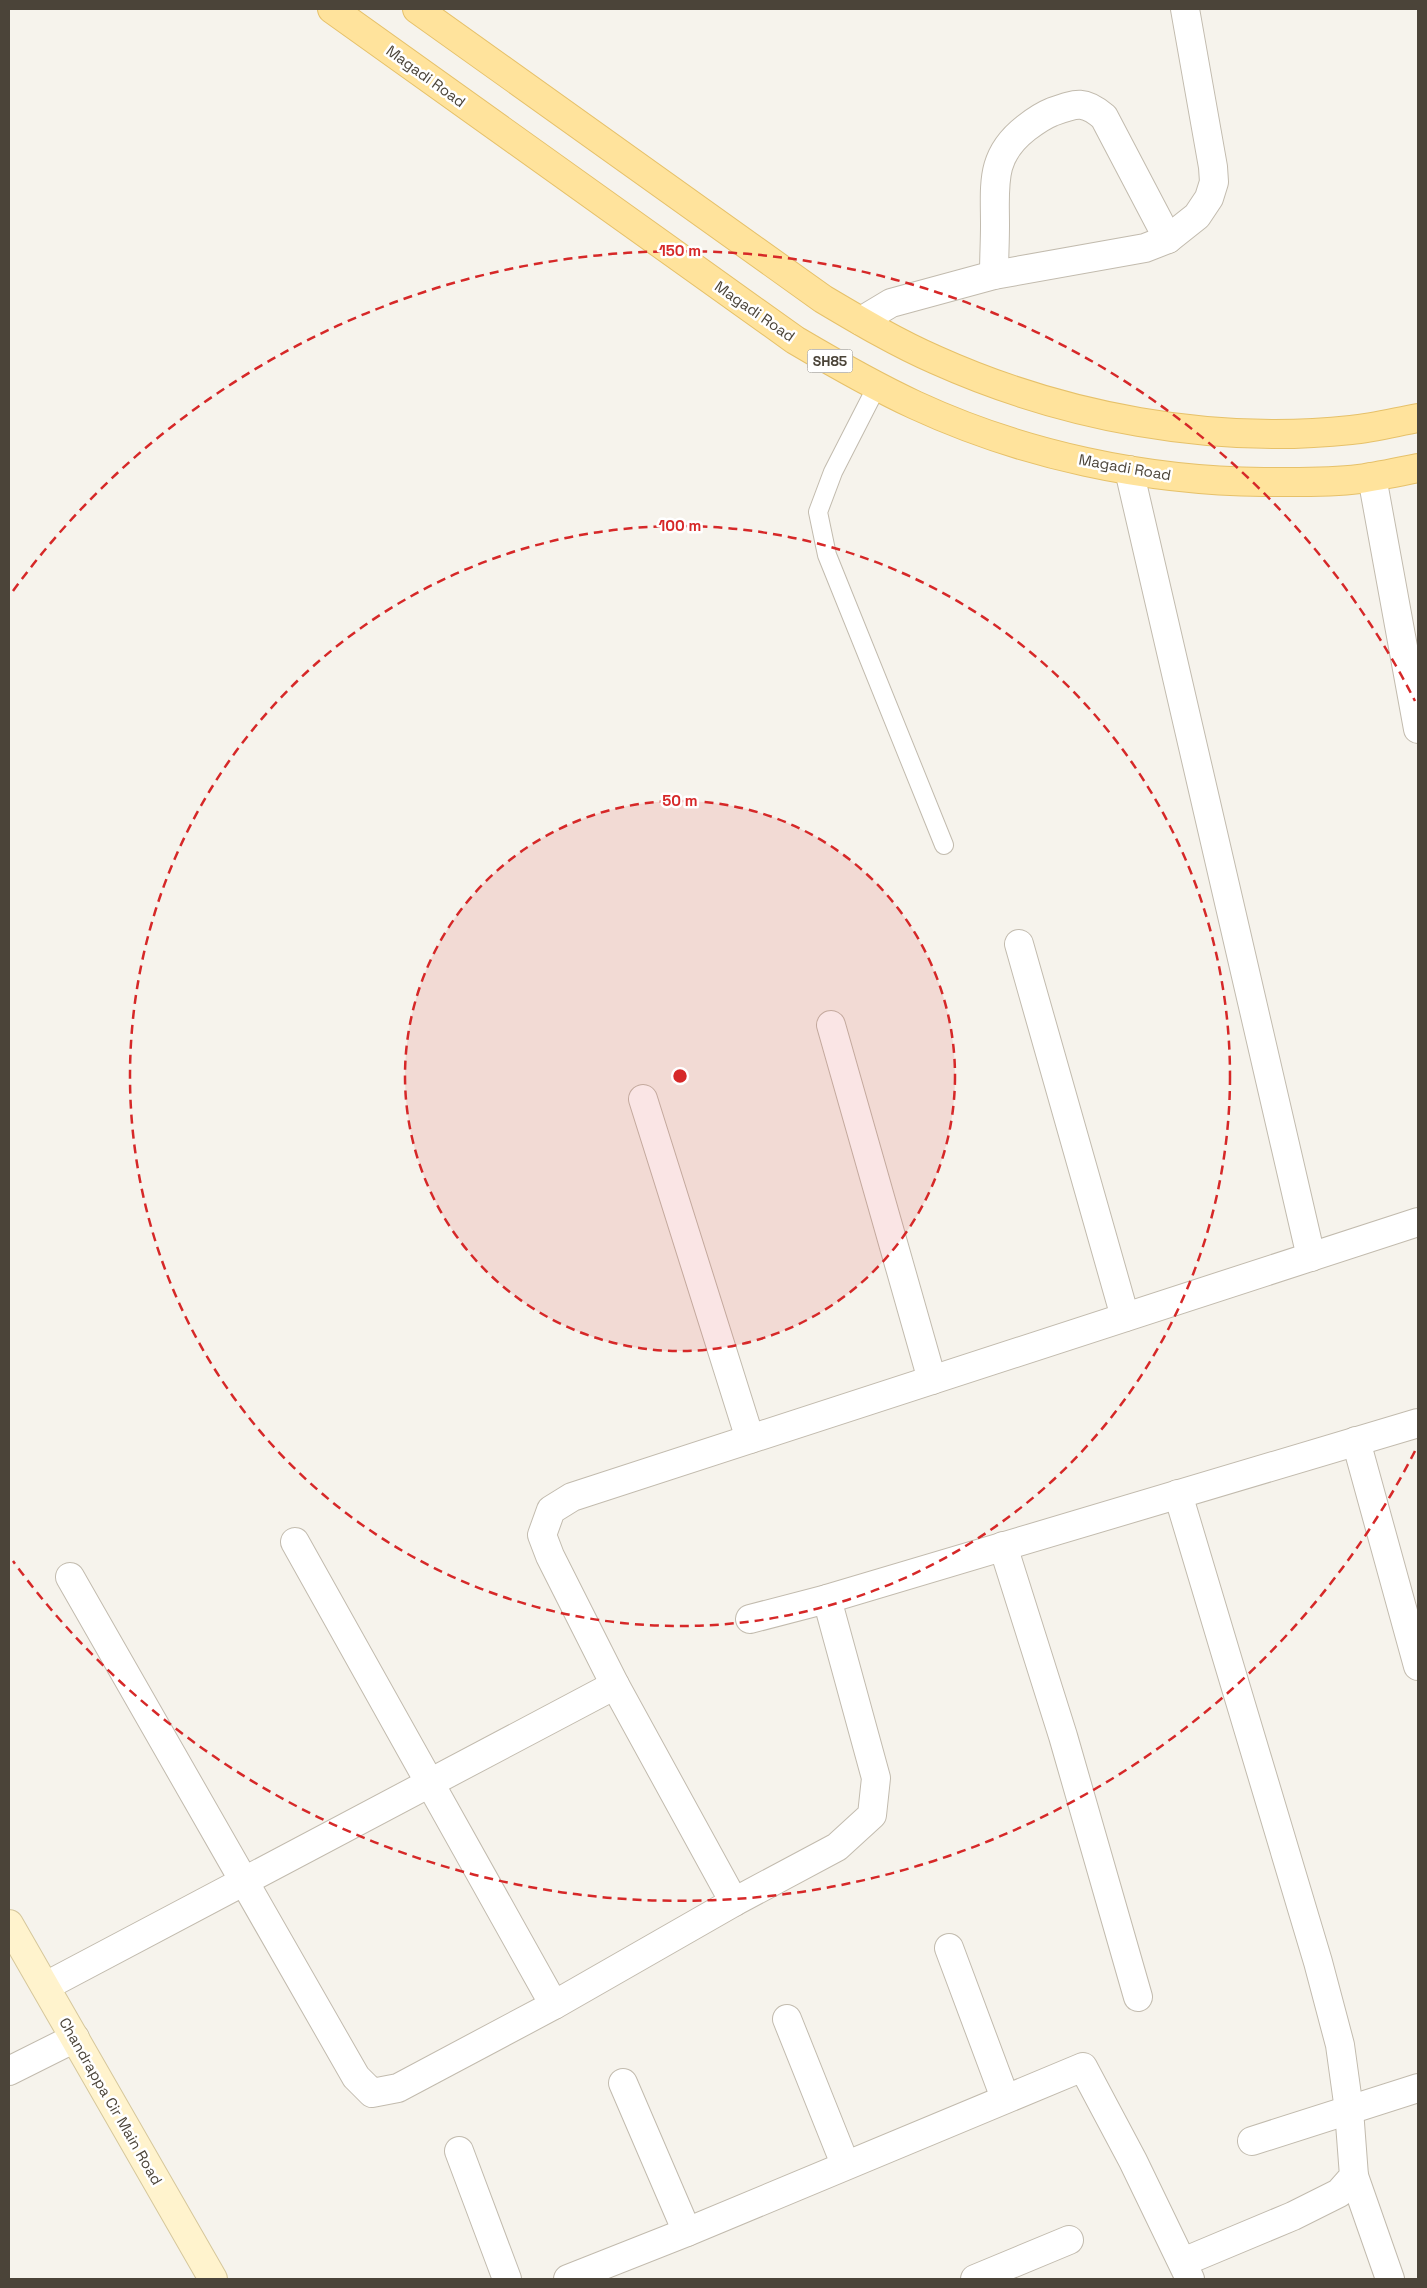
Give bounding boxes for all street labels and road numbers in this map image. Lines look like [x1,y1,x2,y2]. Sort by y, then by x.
street label: Magadi Road [383,41,469,111]
street label: Magadi Road [711,276,799,346]
road number: SH85 [808,350,852,372]
street label: Magadi Road [1077,450,1173,484]
street label: Chandrappa Cir Main Road [55,2014,167,2188]

